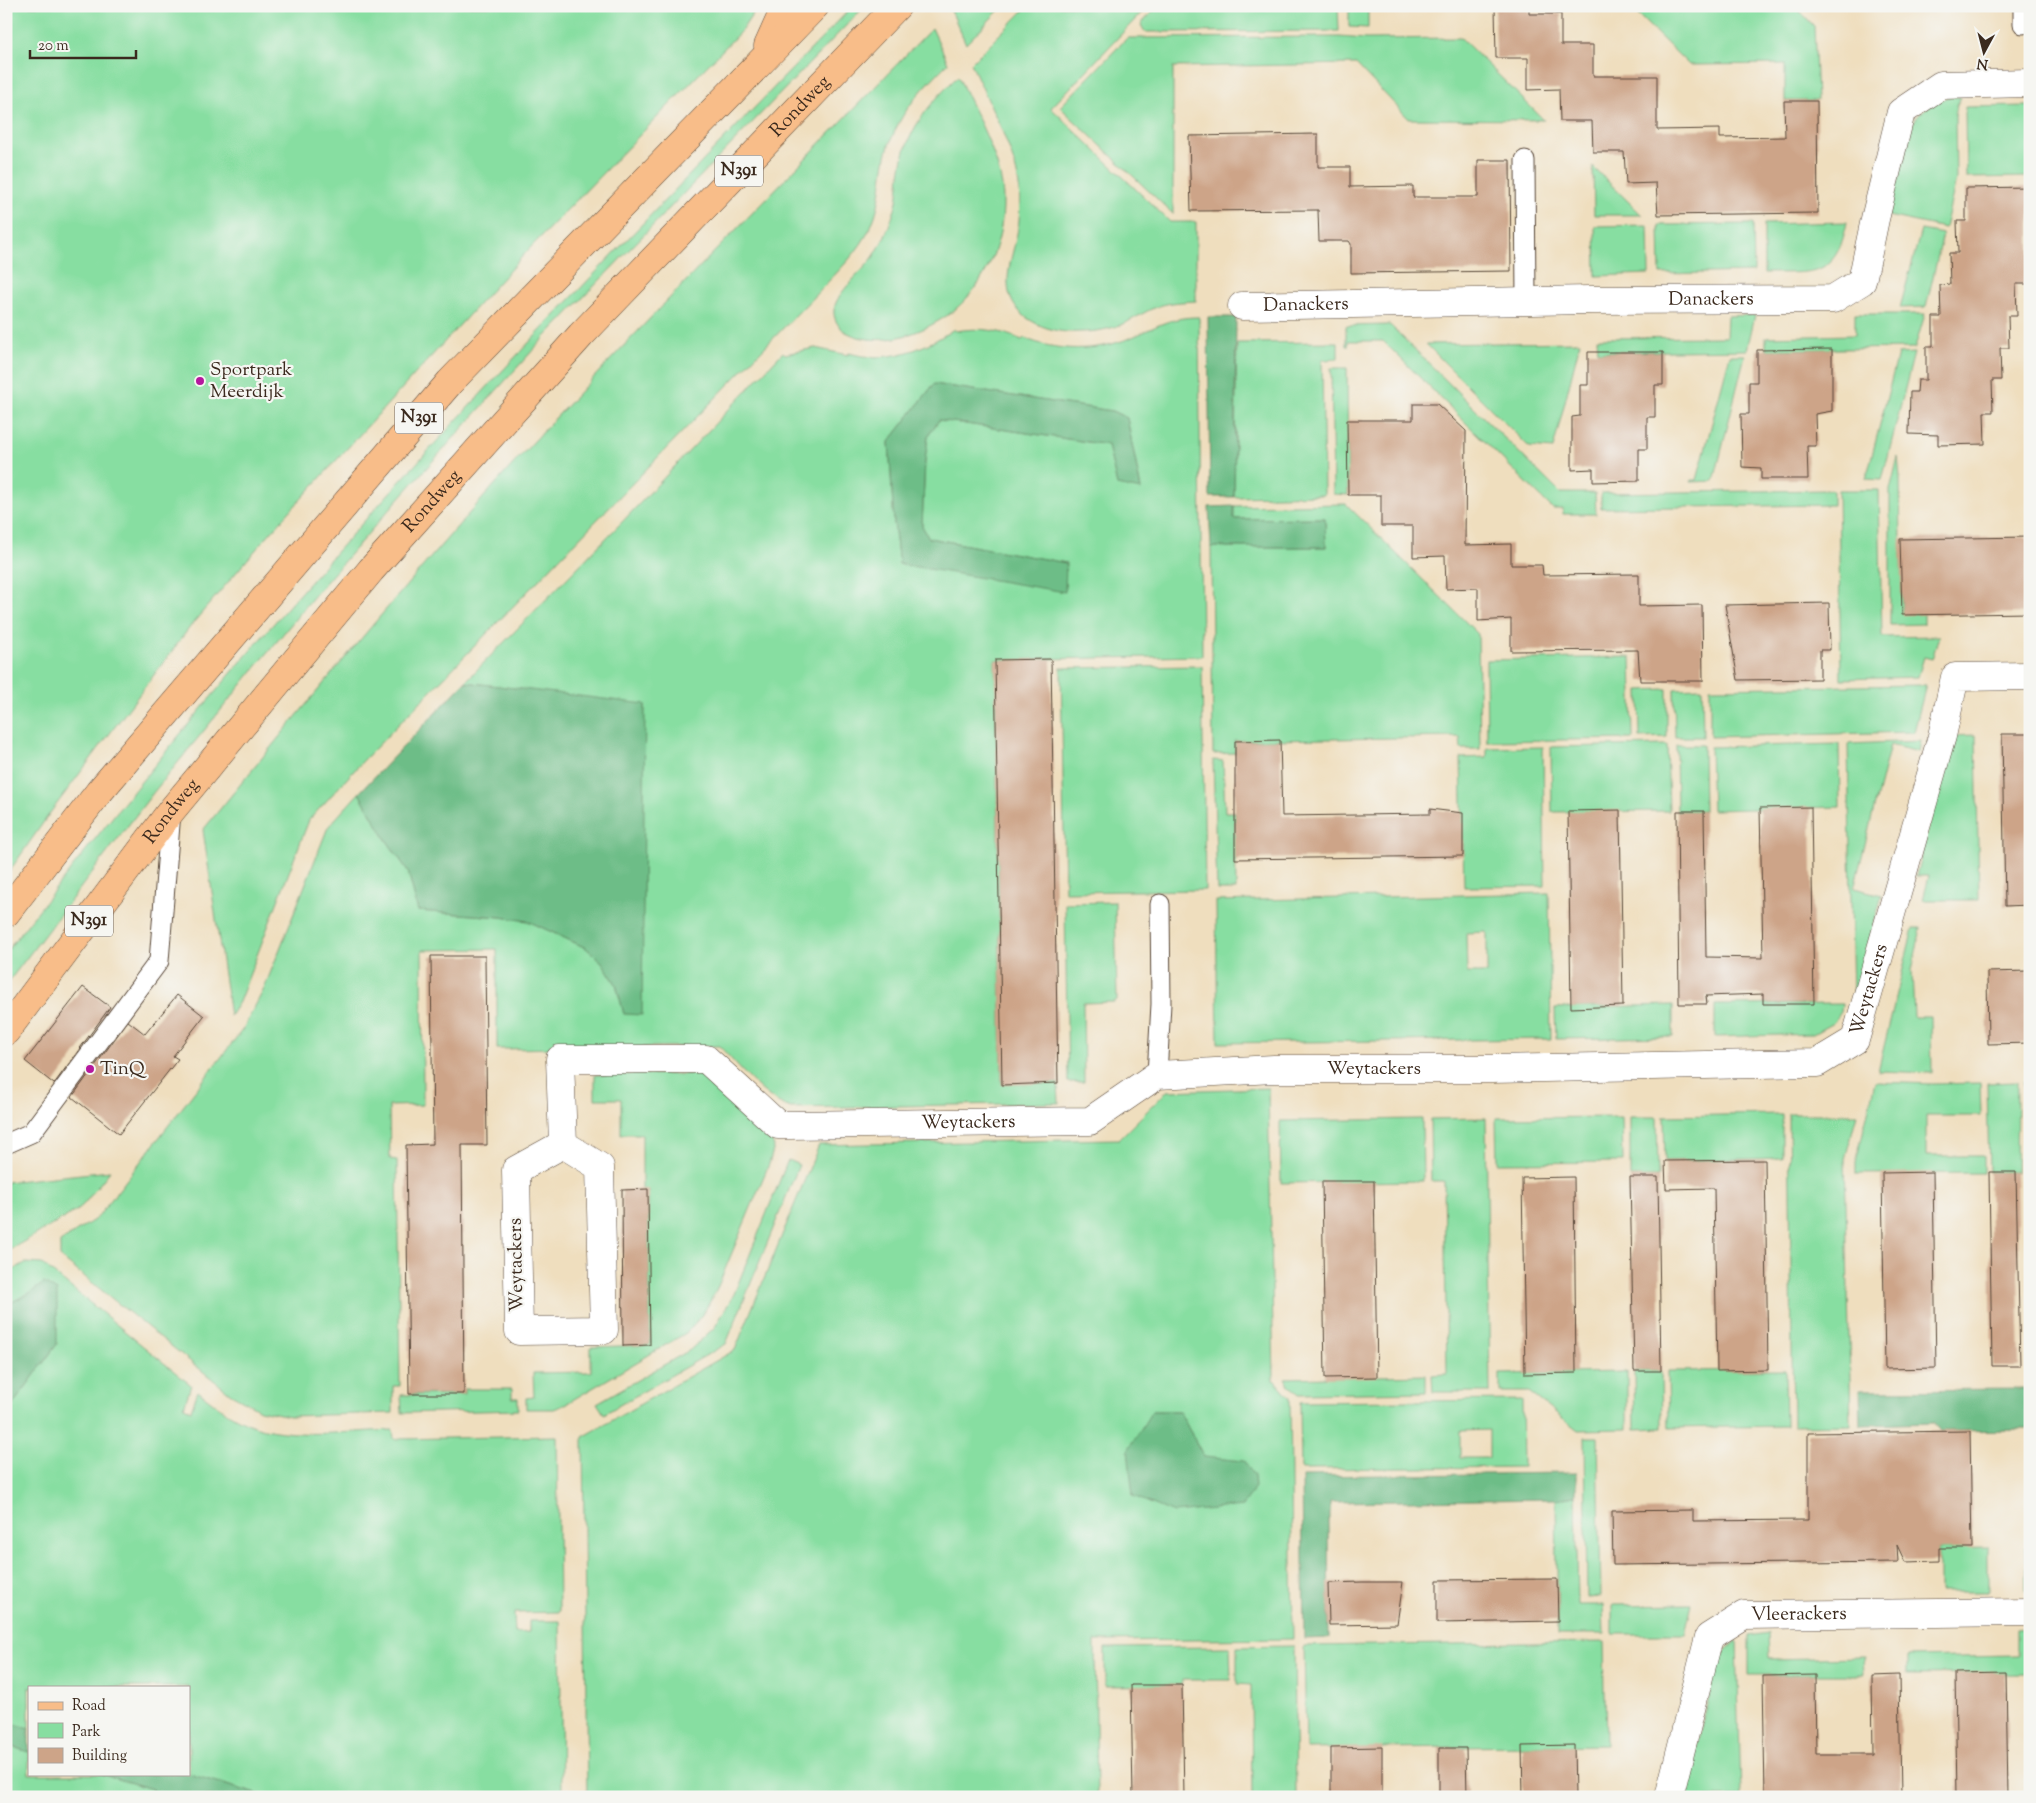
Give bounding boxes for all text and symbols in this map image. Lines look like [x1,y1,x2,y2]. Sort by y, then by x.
scale bar [30,28,136,60]
north arrow [1958,28,2008,78]
text: 20 m [38,36,69,57]
text: N [1976,52,1989,74]
street label: Rondweg [764,70,837,144]
road number: N391 [715,156,763,187]
street label: Danackers [1668,286,1754,313]
street label: Danackers [1263,291,1349,319]
place label: Sportpark Meerdijk [210,357,293,406]
marker: Sportpark Meerdijk [194,375,206,387]
road number: N391 [395,402,443,433]
street label: Rondweg [396,464,468,539]
street label: Rondweg [137,773,206,850]
road number: N391 [65,906,113,936]
street label: Weytackers [1843,941,1895,1039]
place label: TinQ [100,1056,147,1083]
street label: Weytackers [1327,1056,1421,1083]
marker: TinQ [84,1063,96,1075]
street label: Weytackers [921,1108,1016,1137]
street label: Weytackers [503,1218,531,1312]
street label: Vleerackers [1751,1600,1847,1628]
legend [28,1686,190,1776]
text: Road [72,1696,106,1717]
text: Park [72,1722,101,1743]
text: Building [72,1746,127,1767]

